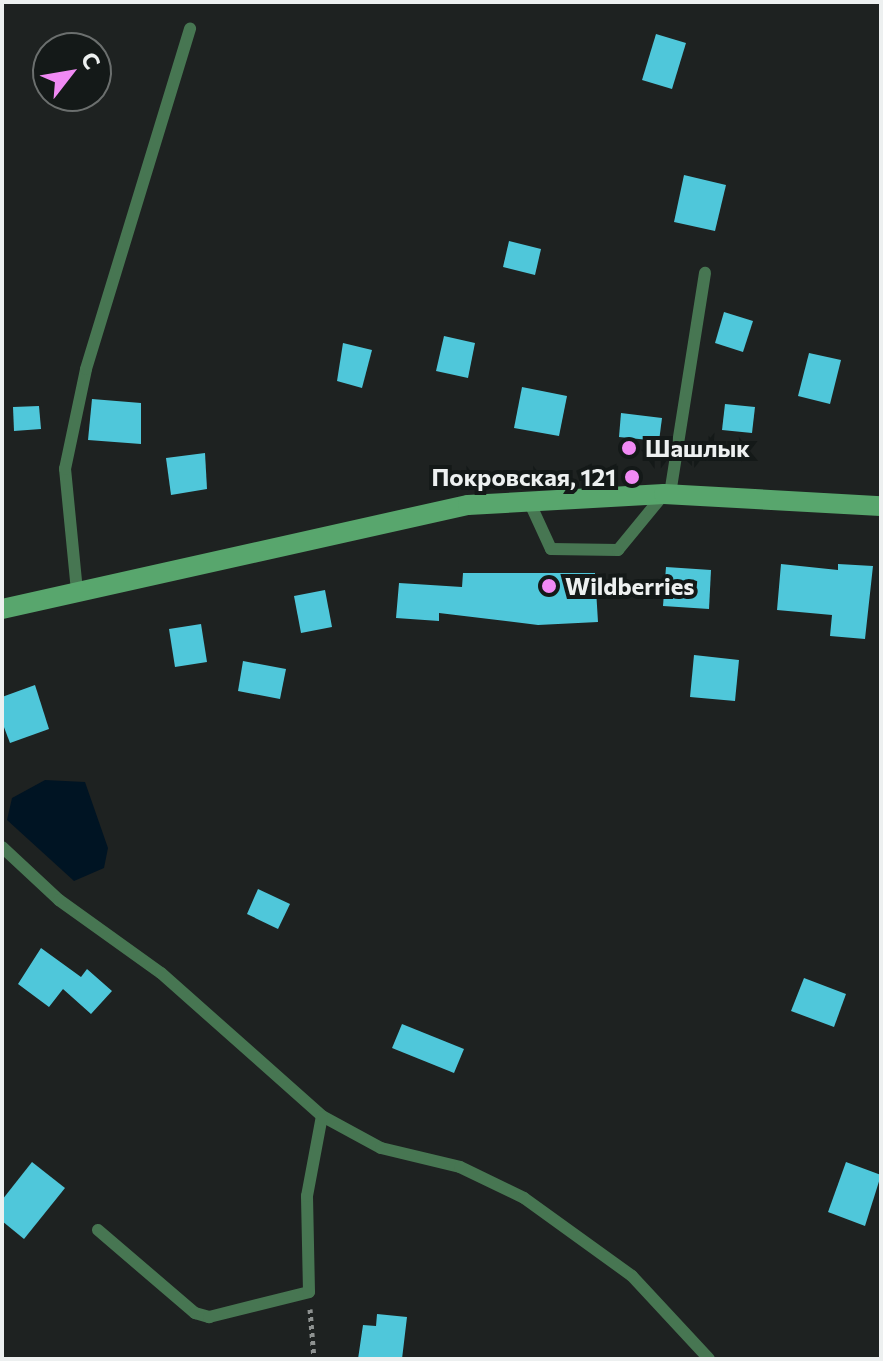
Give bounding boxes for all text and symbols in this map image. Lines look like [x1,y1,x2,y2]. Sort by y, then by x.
north arrow [32,32,112,112]
text: С [76,47,107,74]
place label: Шашлык [645,434,750,462]
marker: Шашлык [620,439,638,457]
place label: Покровская, 121 [431,463,616,491]
marker: Покровская, 121 [623,468,641,486]
place label: Wildberries [565,572,695,600]
marker: Wildberries [540,577,558,595]

